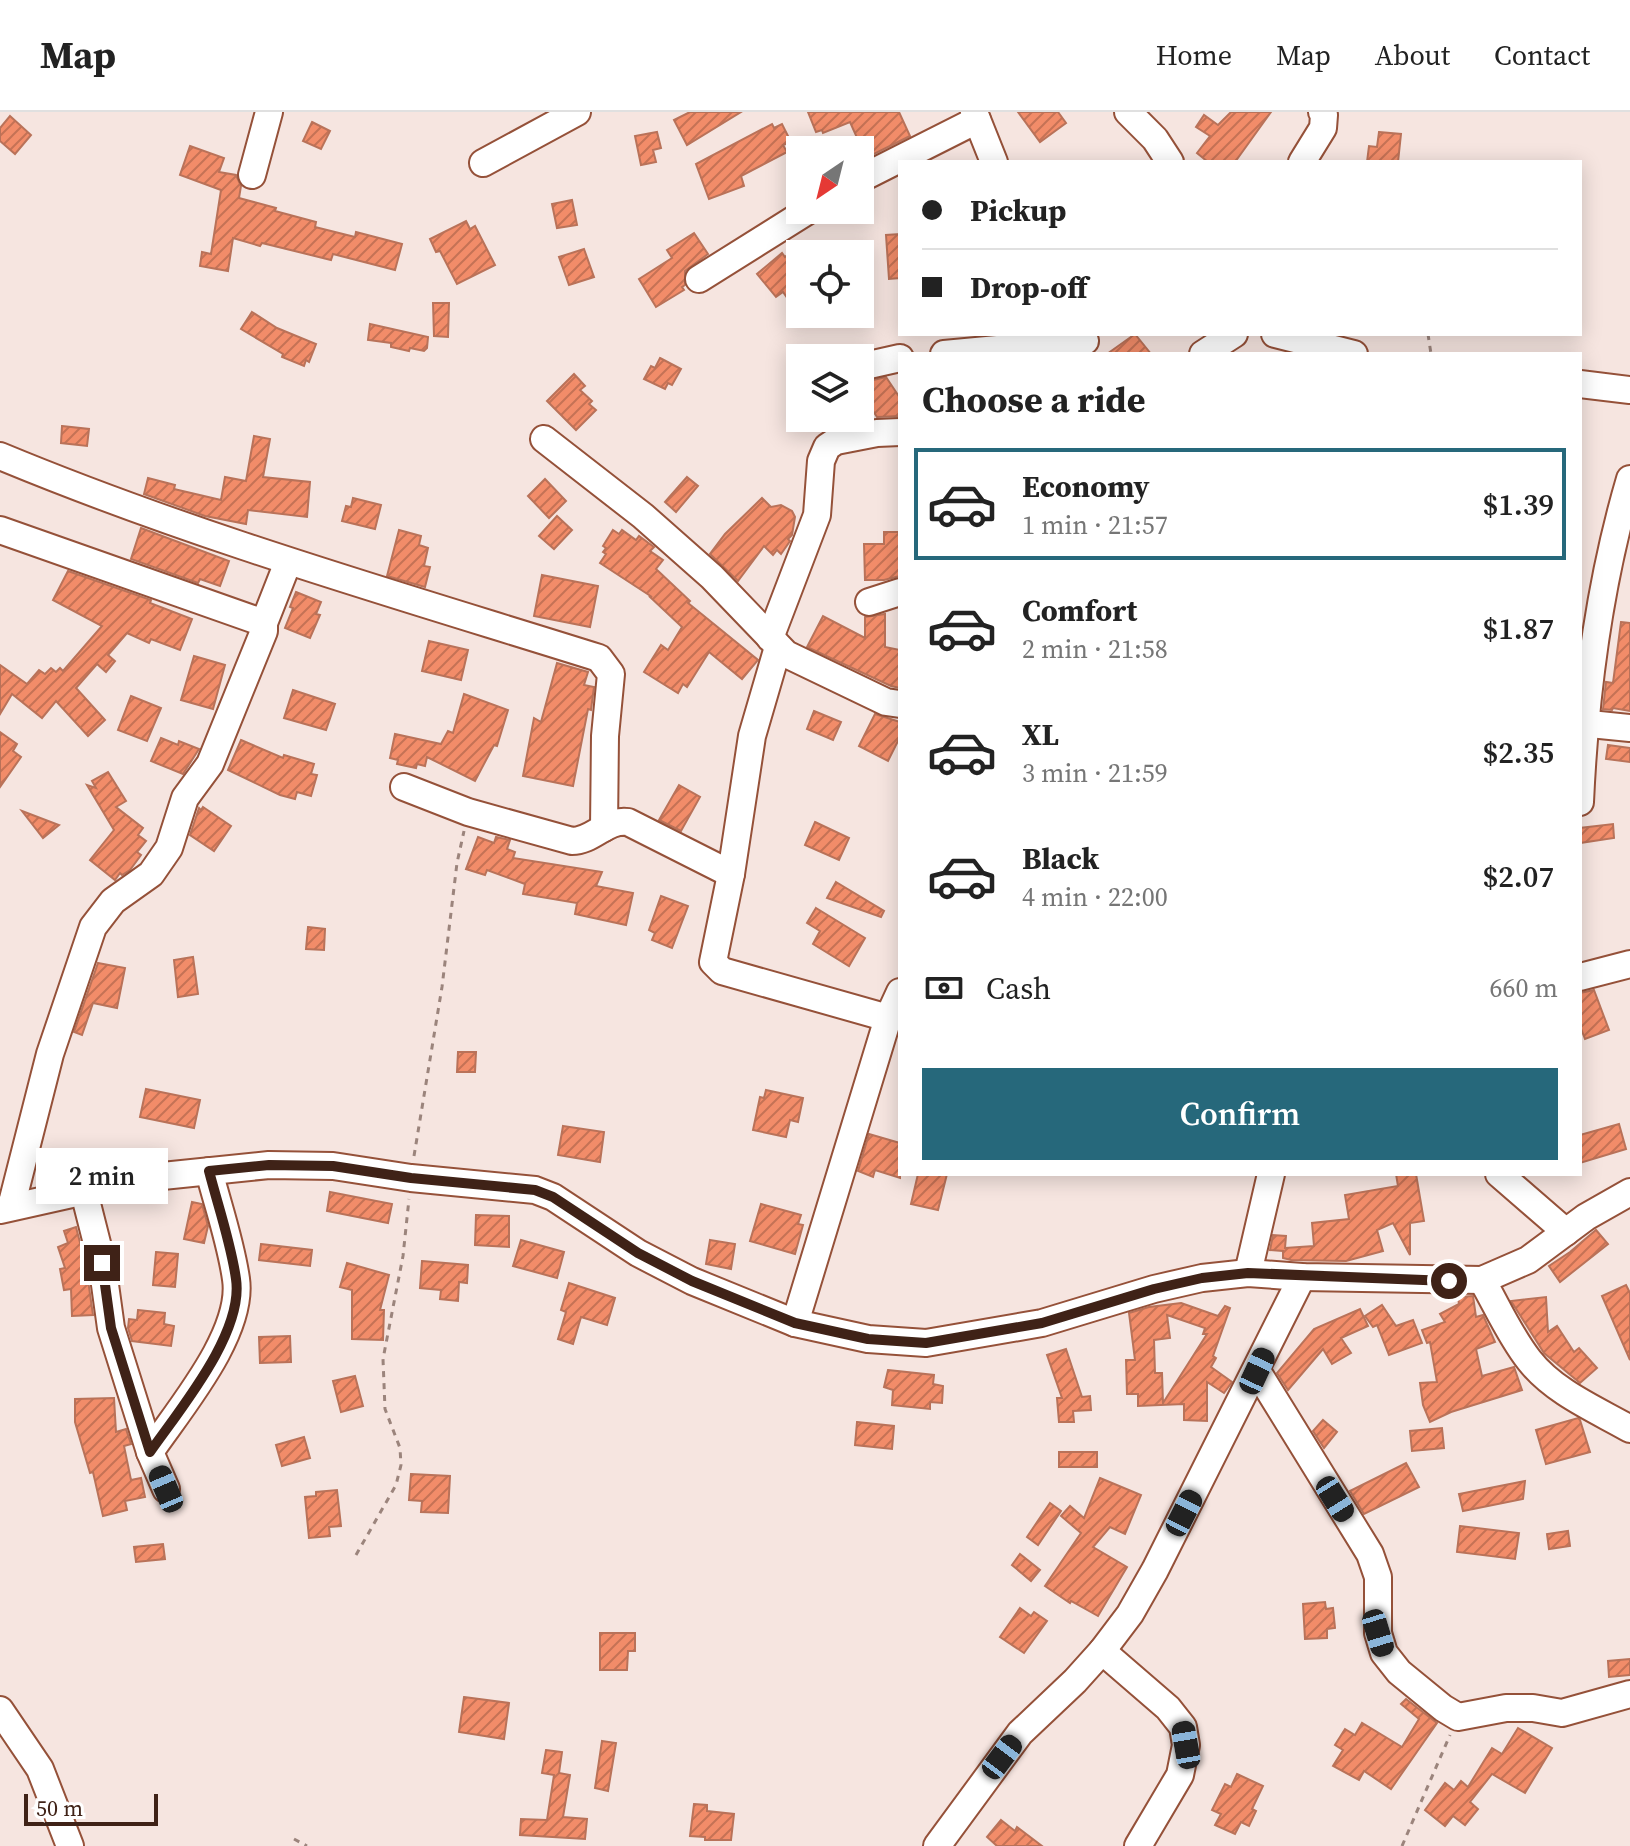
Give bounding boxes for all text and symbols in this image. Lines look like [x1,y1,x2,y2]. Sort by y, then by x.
text: Map [40,29,116,81]
text: Home [1156,36,1232,74]
text: Map [1276,36,1331,74]
text: About [1375,36,1450,74]
text: Contact [1494,36,1590,74]
north arrow [786,136,874,224]
map controls [786,136,874,432]
text: Pickup [970,190,1066,231]
button: locate [786,240,874,328]
text: Drop-off [970,267,1088,308]
button: layers [786,344,874,432]
text: Choose a ride [922,375,1145,424]
text: Economy [1022,466,1150,507]
icon: car [926,468,998,540]
text: $1.39 [1483,484,1554,525]
text: 1 min · 21:57 [1022,507,1168,543]
text: Comfort [1022,590,1137,631]
icon: car [926,592,998,664]
text: $1.87 [1483,608,1554,649]
text: 2 min · 21:58 [1022,631,1168,667]
text: XL [1022,714,1059,755]
icon: car [926,716,998,788]
text: $2.35 [1483,732,1554,773]
text: 3 min · 21:59 [1022,755,1168,791]
text: Black [1022,838,1099,879]
icon: car [926,840,998,912]
text: $2.07 [1483,856,1554,897]
text: 4 min · 22:00 [1022,879,1168,915]
icon: cash [922,966,966,1010]
text: Cash [986,968,1051,1009]
text: 660 m [1490,970,1558,1006]
button: Confirm [922,1068,1558,1160]
callout: 2 min [36,1147,168,1203]
text: 2 min [69,1158,135,1194]
route end [84,1245,120,1281]
route start [1431,1263,1467,1299]
car [1236,1344,1278,1398]
car [146,1462,186,1516]
car [1312,1472,1358,1526]
car [1162,1486,1206,1540]
car [1360,1607,1396,1659]
car [1170,1719,1202,1771]
car [978,1731,1026,1783]
scale bar [24,1790,158,1826]
text: 50 m [36,1793,83,1823]

